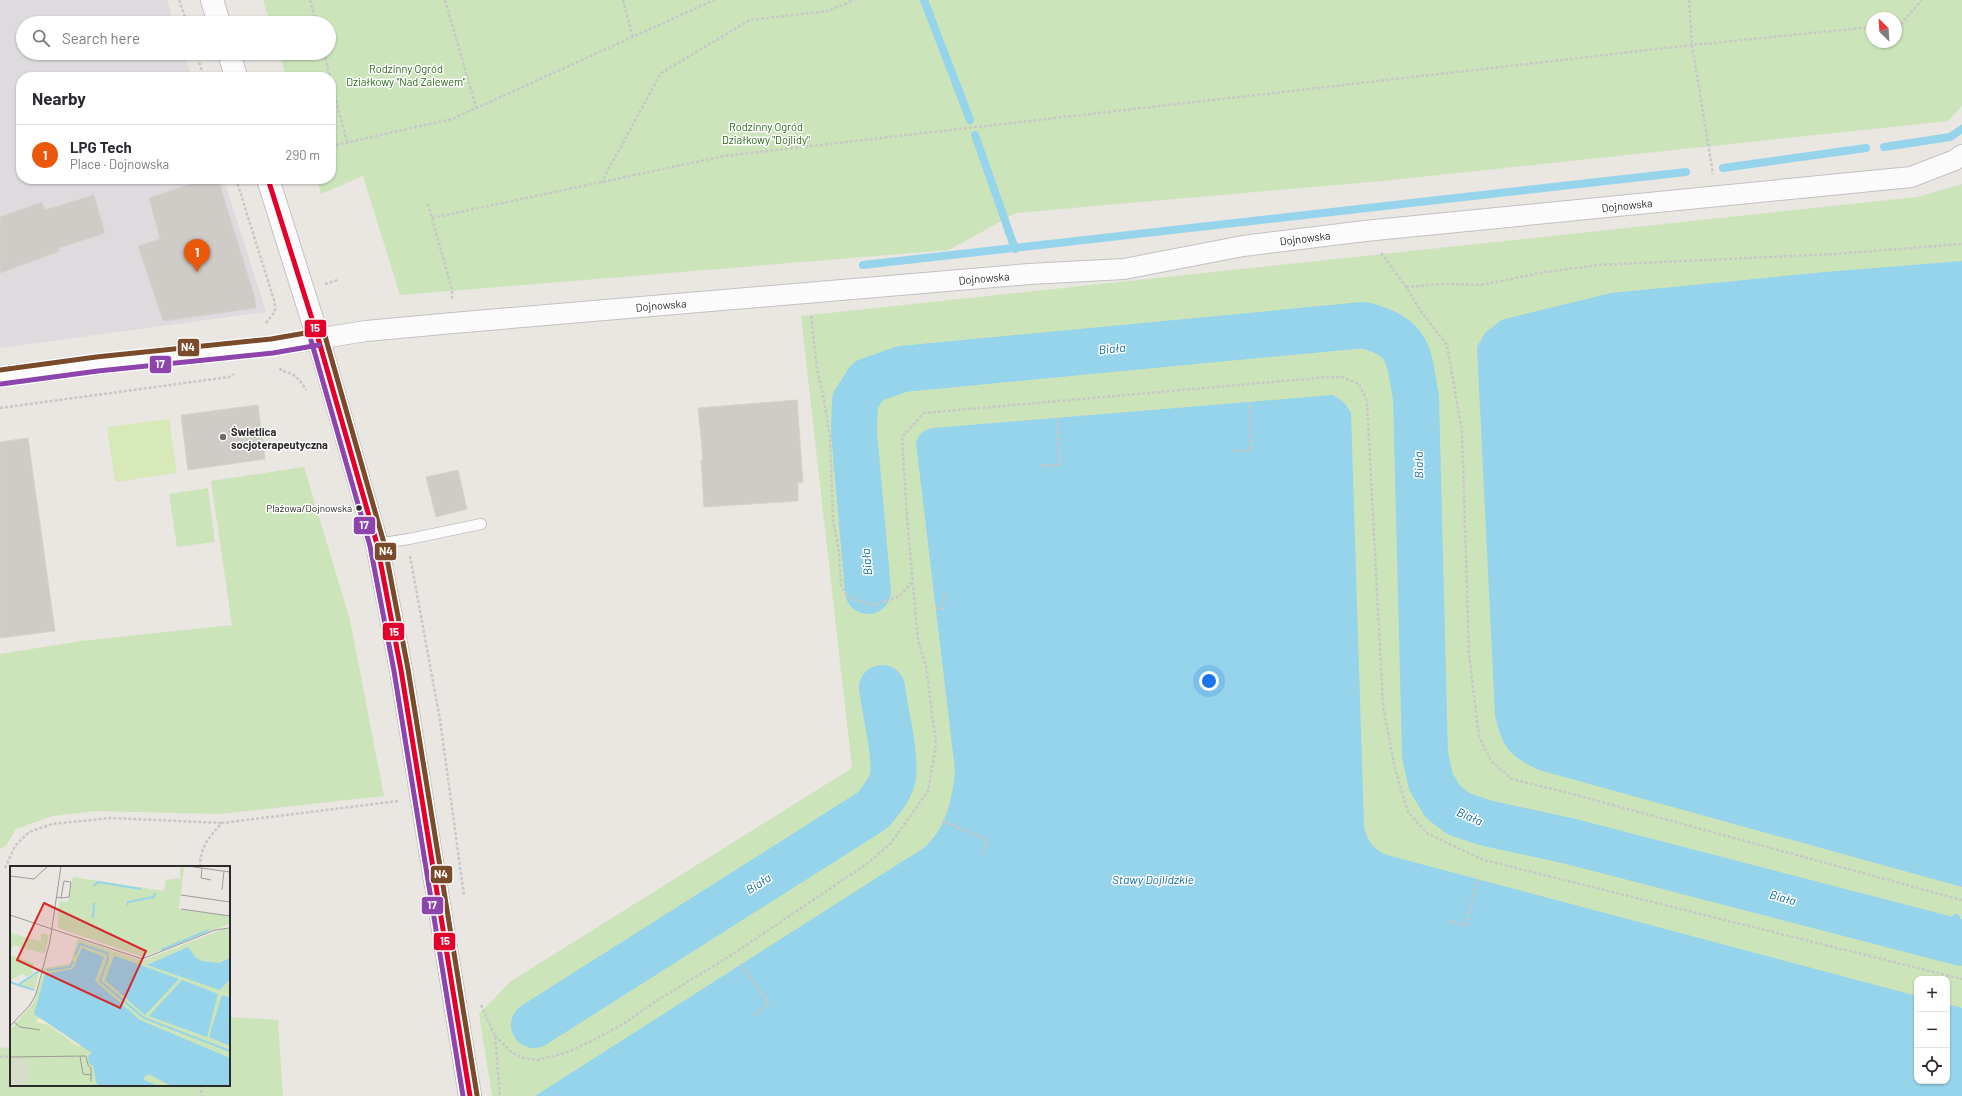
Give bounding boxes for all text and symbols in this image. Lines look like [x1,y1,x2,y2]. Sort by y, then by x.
north arrow [1866,12,1902,48]
search box [16,16,336,60]
icon: search [30,27,52,49]
text: Search here [62,29,140,47]
park label: Rodzinny Ogród Działkowy "Nad Zalewem" [346,62,466,88]
text: Nearby [32,88,86,108]
park label: Rodzinny Ogród Działkowy "Dojlidy" [722,120,810,146]
text: LPG Tech [70,138,132,156]
text: 1 [43,147,47,163]
text: 290 m [286,147,320,163]
text: Place · Dojnowska [70,156,169,172]
street label: Dojnowska [1601,196,1653,214]
street label: Dojnowska [1279,228,1331,248]
pin: 1 [184,239,210,272]
street label: Dojnowska [958,269,1010,287]
street label: Dojnowska [635,296,687,314]
line badge: 15 [304,319,327,338]
text: 15 [310,321,320,334]
line badge: N4 [177,338,200,357]
text: N4 [181,340,195,353]
water label: Biała [1098,340,1126,356]
line badge: 17 [149,355,172,374]
text: 17 [155,357,165,370]
place label: Świetlica socjoterapeutyczna [231,425,328,451]
marker: Świetlica socjoterapeutyczna [218,432,228,442]
water label: Biała [1411,451,1425,479]
place label: Plażowa/Dojnowska [266,502,352,514]
marker: Plażowa/Dojnowska [354,503,364,513]
line badge: 17 [353,516,376,535]
text: 17 [359,518,369,531]
line badge: N4 [374,542,397,561]
text: N4 [379,544,393,557]
water label: Biała [858,548,874,576]
line badge: 15 [382,622,405,641]
text: 15 [389,625,399,638]
your location [1199,671,1219,691]
water label: Biała [1455,804,1485,828]
line badge: N4 [430,865,453,884]
inset map [10,866,230,1086]
text: N4 [434,867,448,880]
water label: Biała [743,870,773,896]
water label: Stawy Dojlidzkie [1112,872,1194,886]
water label: Biała [1768,887,1798,907]
line badge: 17 [421,896,444,915]
text: 17 [427,898,437,911]
line badge: 15 [433,932,456,951]
text: 15 [440,934,450,947]
map controls [1914,976,1950,1084]
button: + [1914,976,1950,1012]
button: − [1914,1012,1950,1048]
button: locate [1914,1048,1950,1084]

